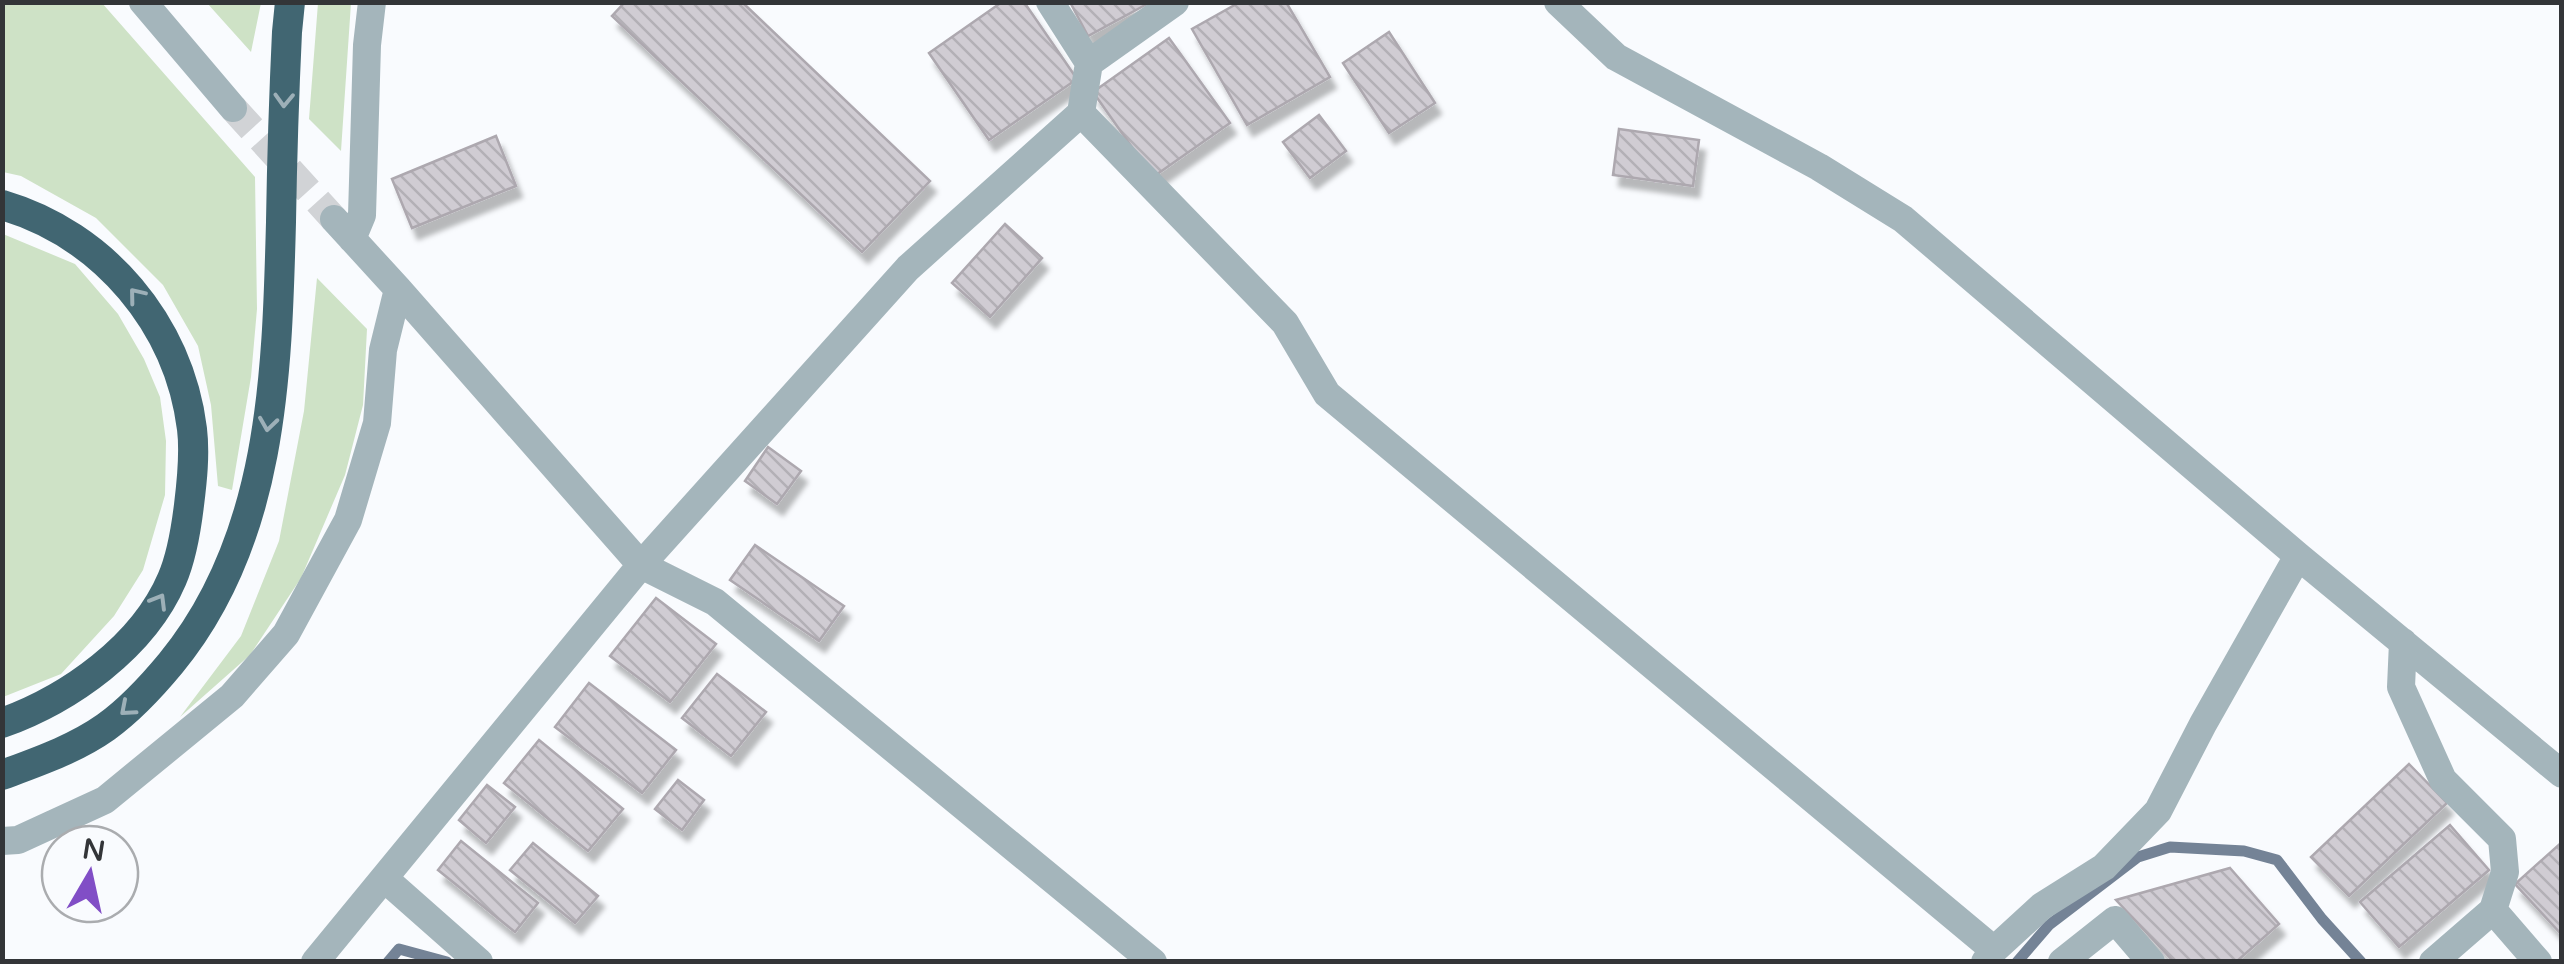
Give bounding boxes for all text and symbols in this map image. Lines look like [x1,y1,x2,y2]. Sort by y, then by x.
one-way arrow [274,92,295,108]
one-way arrow [130,288,147,306]
one-way arrow [259,416,280,432]
one-way arrow [147,594,166,612]
one-way arrow [120,697,139,715]
north arrow [40,824,140,924]
text: N [80,832,108,869]

